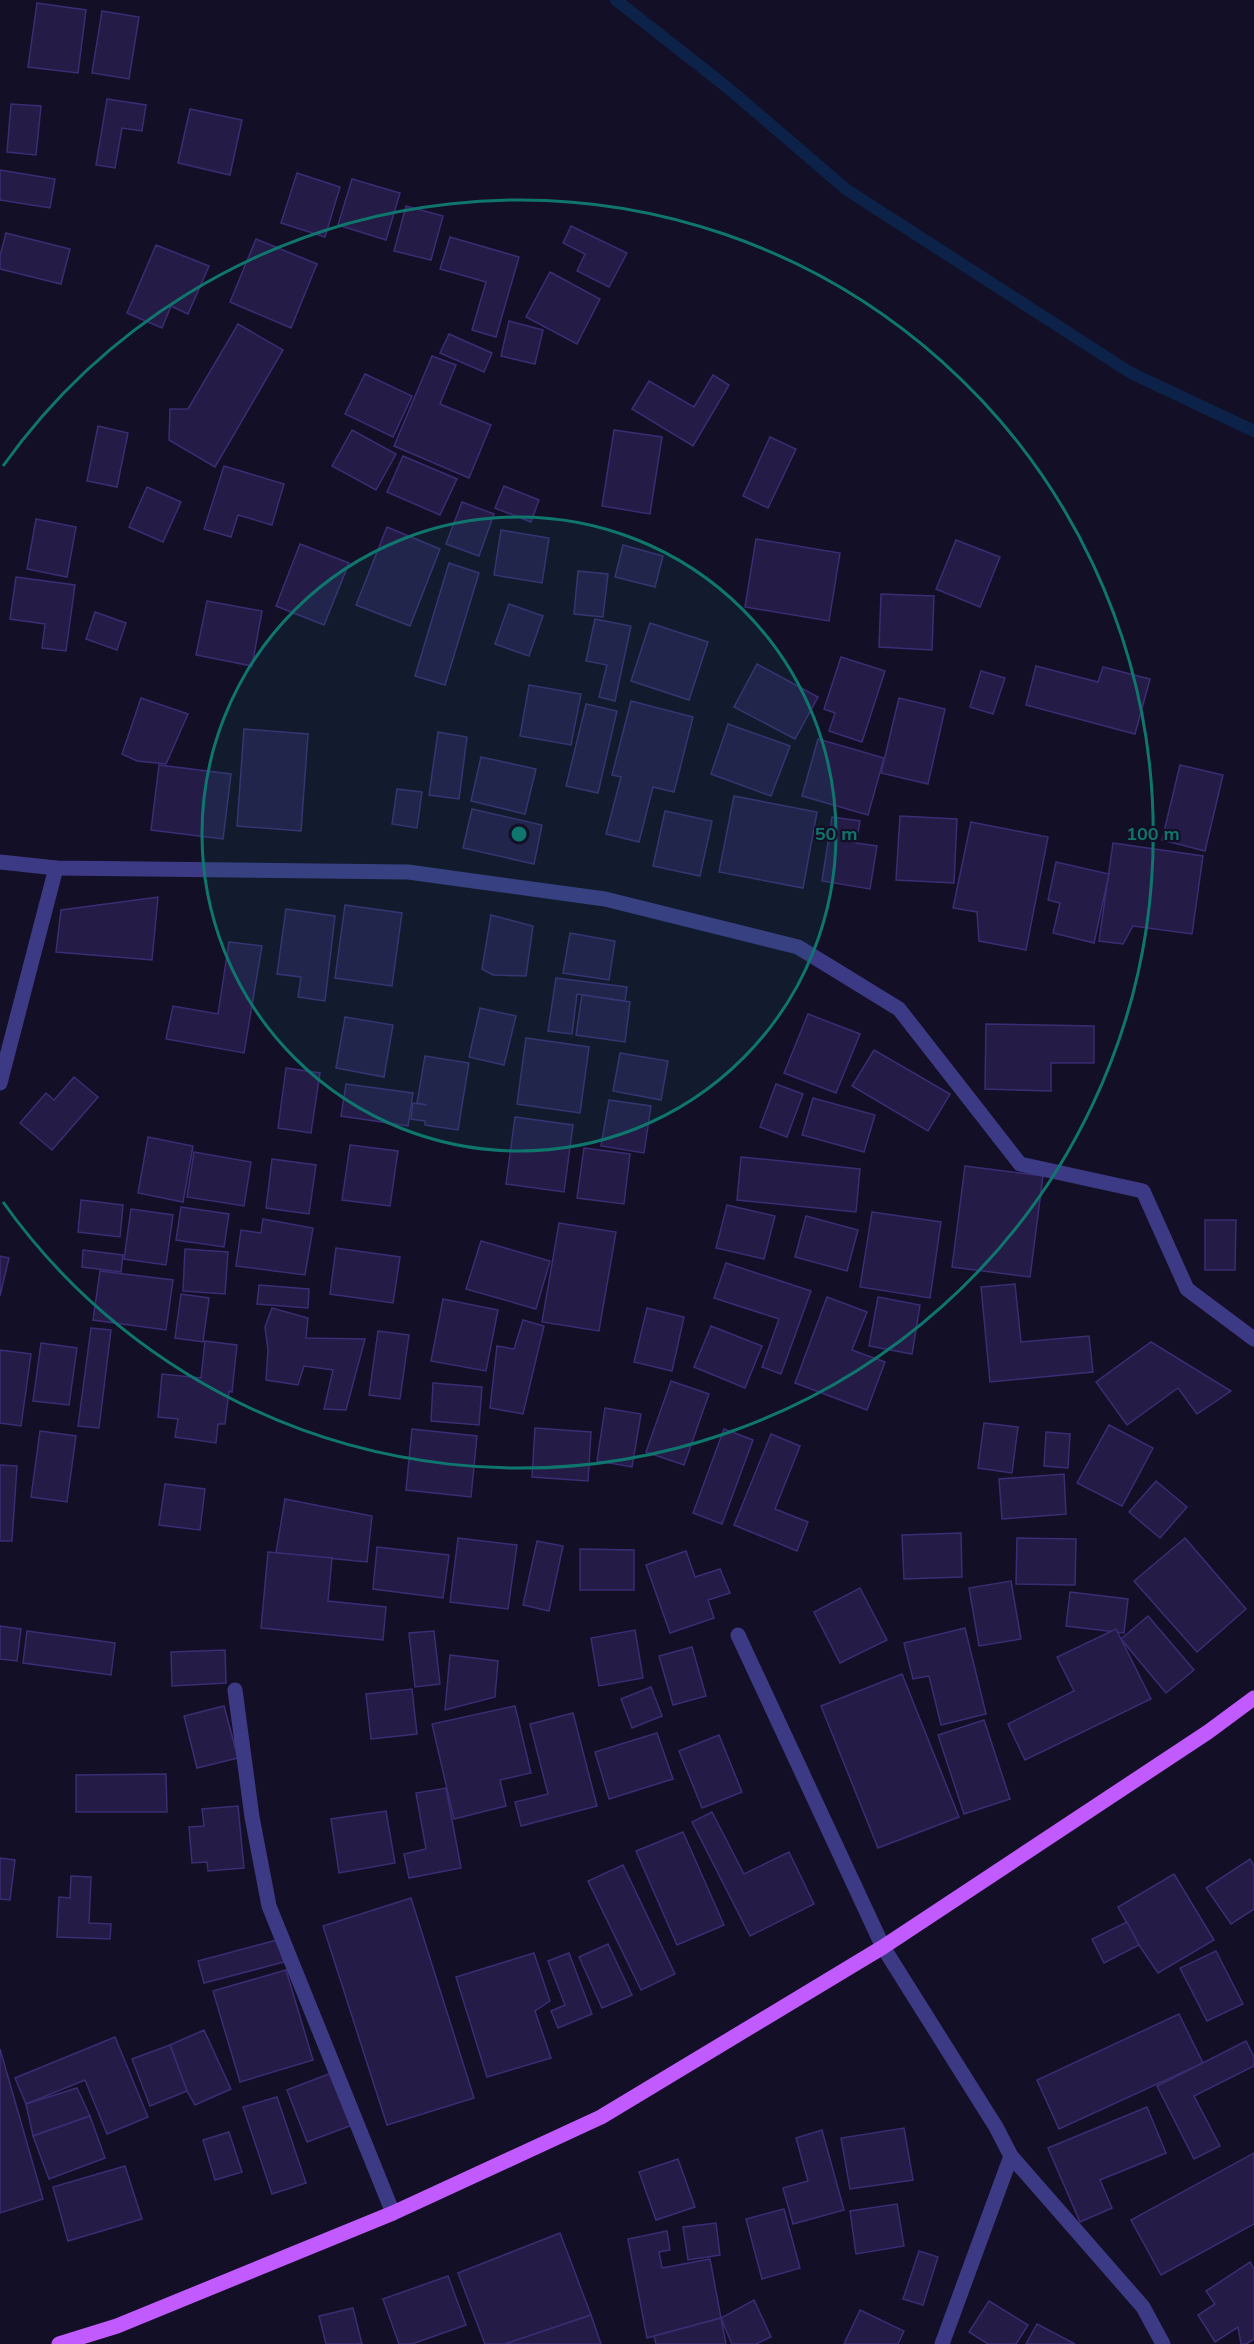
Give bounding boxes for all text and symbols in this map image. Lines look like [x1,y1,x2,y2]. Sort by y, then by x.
text: 50 m [815,822,857,845]
text: 100 m [1126,822,1180,845]
centre of rings [509,824,529,844]

